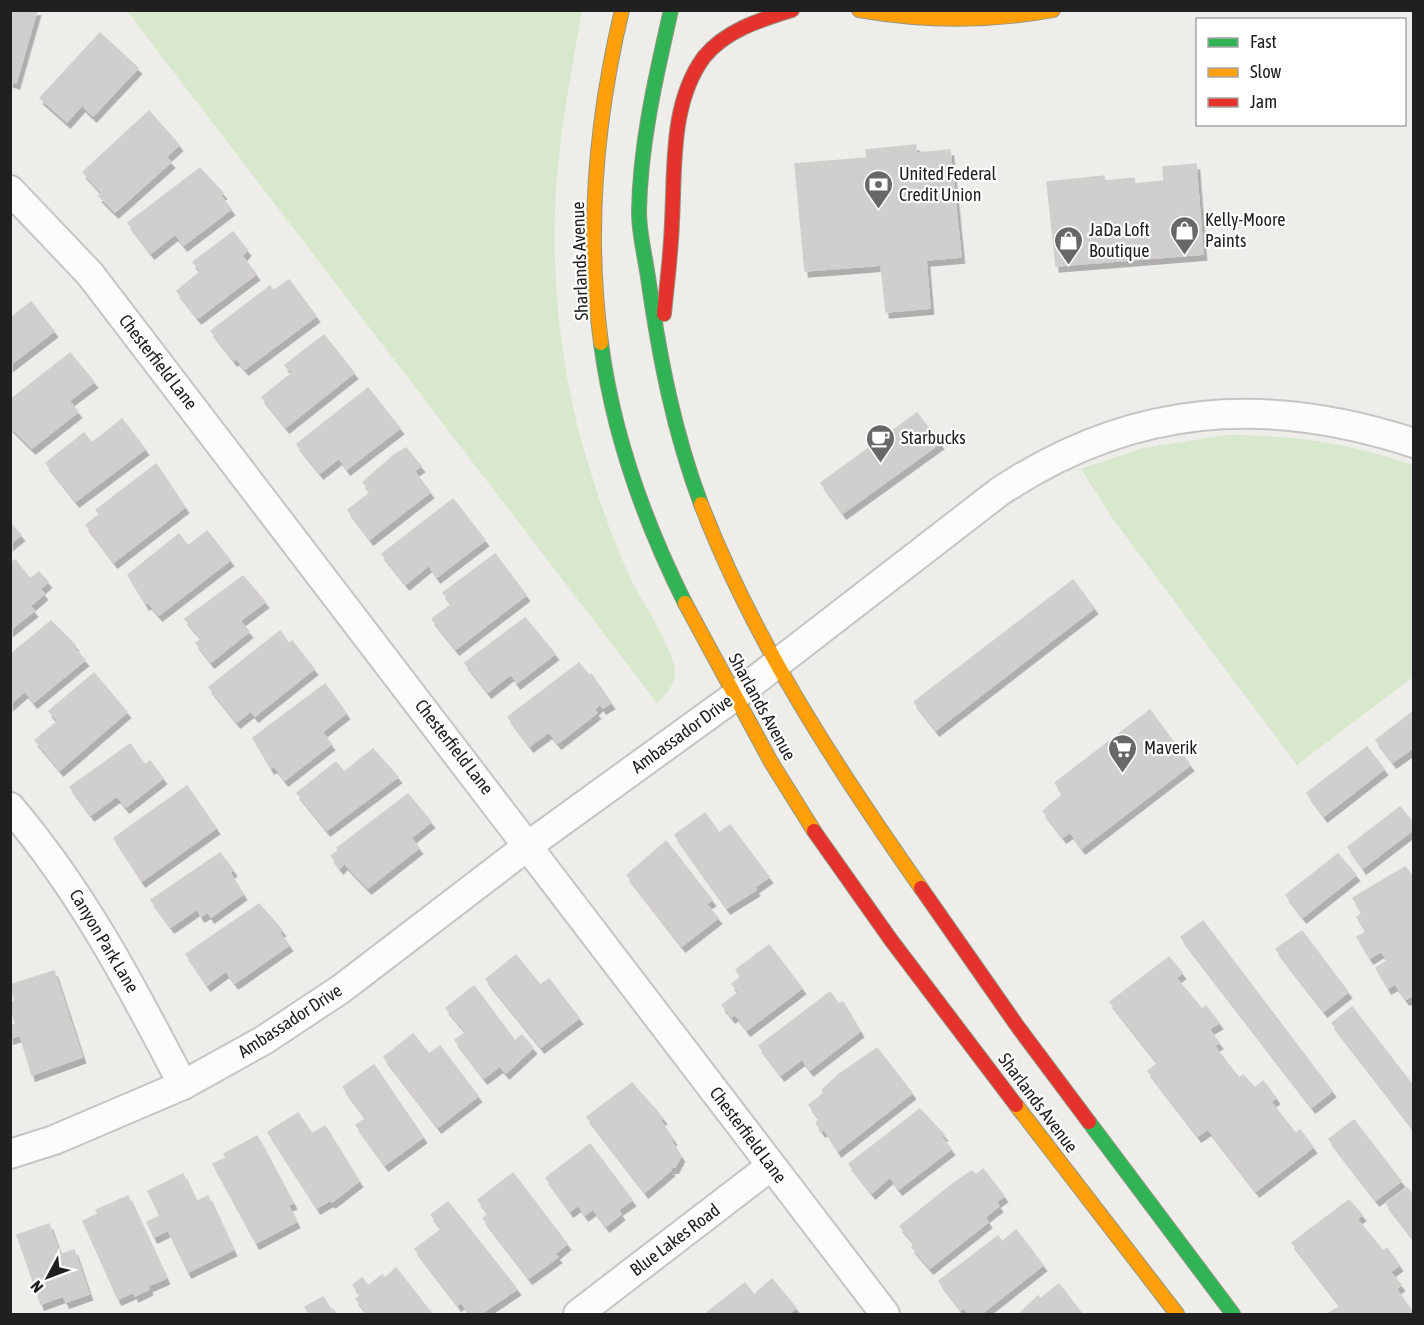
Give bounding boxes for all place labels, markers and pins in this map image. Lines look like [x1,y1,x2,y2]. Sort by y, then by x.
place label: United Federal Credit Union [899,163,997,205]
bank icon: United Federal Credit Union [862,168,894,210]
place label: Kelly-Moore Paints [1205,209,1285,251]
shop icon: Kelly-Moore Paints [1168,214,1200,256]
place label: JaDa Loft Boutique [1089,219,1150,261]
shop icon: JaDa Loft Boutique [1052,224,1084,266]
cafe icon: Starbucks [864,422,896,464]
place label: Starbucks [901,427,966,448]
supermarket icon: Maverik [1107,732,1139,774]
place label: Maverik [1144,737,1197,758]

